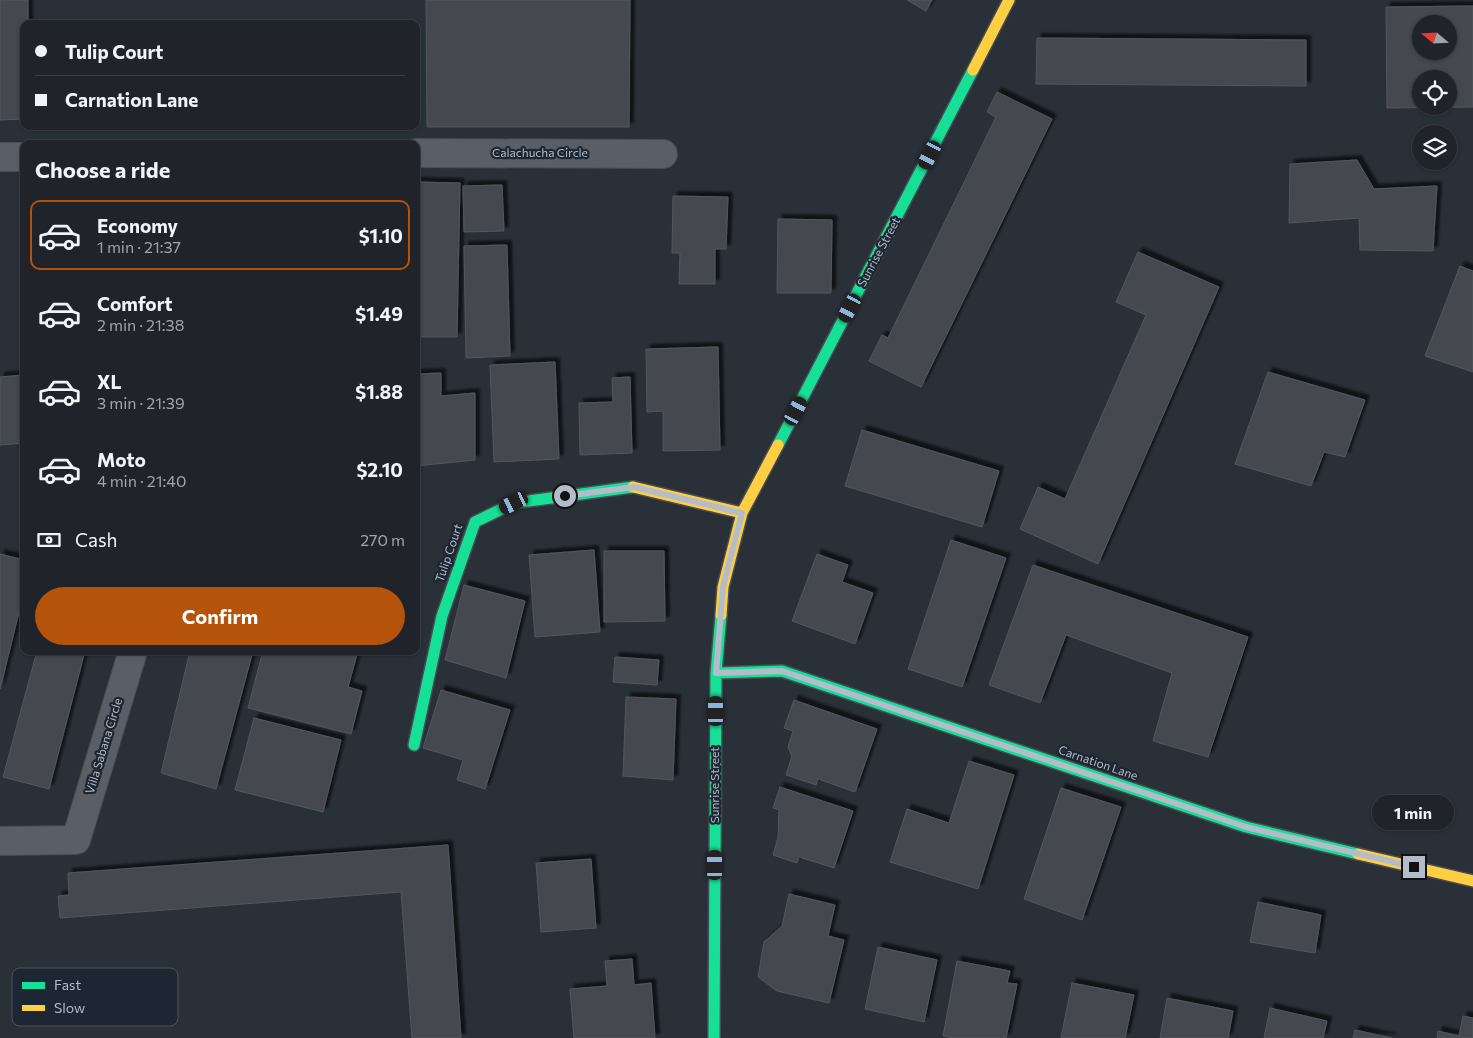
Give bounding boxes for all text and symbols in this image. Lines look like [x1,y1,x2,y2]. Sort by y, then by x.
north arrow [1412,15,1458,60]
map controls [1412,15,1457,170]
text: Tulip Court [65,40,163,63]
button: locate [1412,70,1457,115]
text: Carnation Lane [65,88,198,111]
button: layers [1412,125,1457,170]
car [916,138,943,172]
street label: Calachucha Circle [492,145,588,159]
text: Choose a ride [35,156,170,183]
icon: car [37,213,82,258]
text: Economy [97,214,178,237]
street label: Sunrise Street [854,214,902,289]
text: $1.10 [359,224,403,247]
text: 1 min · 21:37 [97,237,181,256]
icon: car [37,291,82,336]
car [836,291,863,325]
text: Comfort [97,292,173,315]
text: $1.49 [355,302,403,325]
text: 2 min · 21:38 [97,315,184,334]
icon: car [37,369,82,414]
text: XL [97,370,122,393]
text: $1.88 [355,380,403,403]
text: 3 min · 21:39 [97,393,185,412]
car [782,394,809,428]
icon: car [37,447,82,492]
text: Moto [97,448,146,471]
text: $2.10 [356,458,403,481]
text: 4 min · 21:40 [97,471,186,490]
route start [554,485,576,507]
car [497,490,530,516]
street label: Tulip Court [432,522,465,584]
icon: cash [35,526,63,554]
text: Cash [75,528,117,551]
text: 270 m [360,530,405,549]
button: Confirm [35,587,405,645]
street label: Villa Sabana Circle [82,696,124,795]
car [708,696,723,726]
street label: Carnation Lane [1057,742,1140,782]
street label: Sunrise Street [707,747,721,823]
callout: 1 min [1373,794,1455,830]
text: 1 min [1394,803,1432,822]
car [707,850,722,880]
route end [1403,856,1425,878]
legend [12,968,178,1026]
text: Fast [54,976,81,993]
text: Slow [54,999,85,1016]

